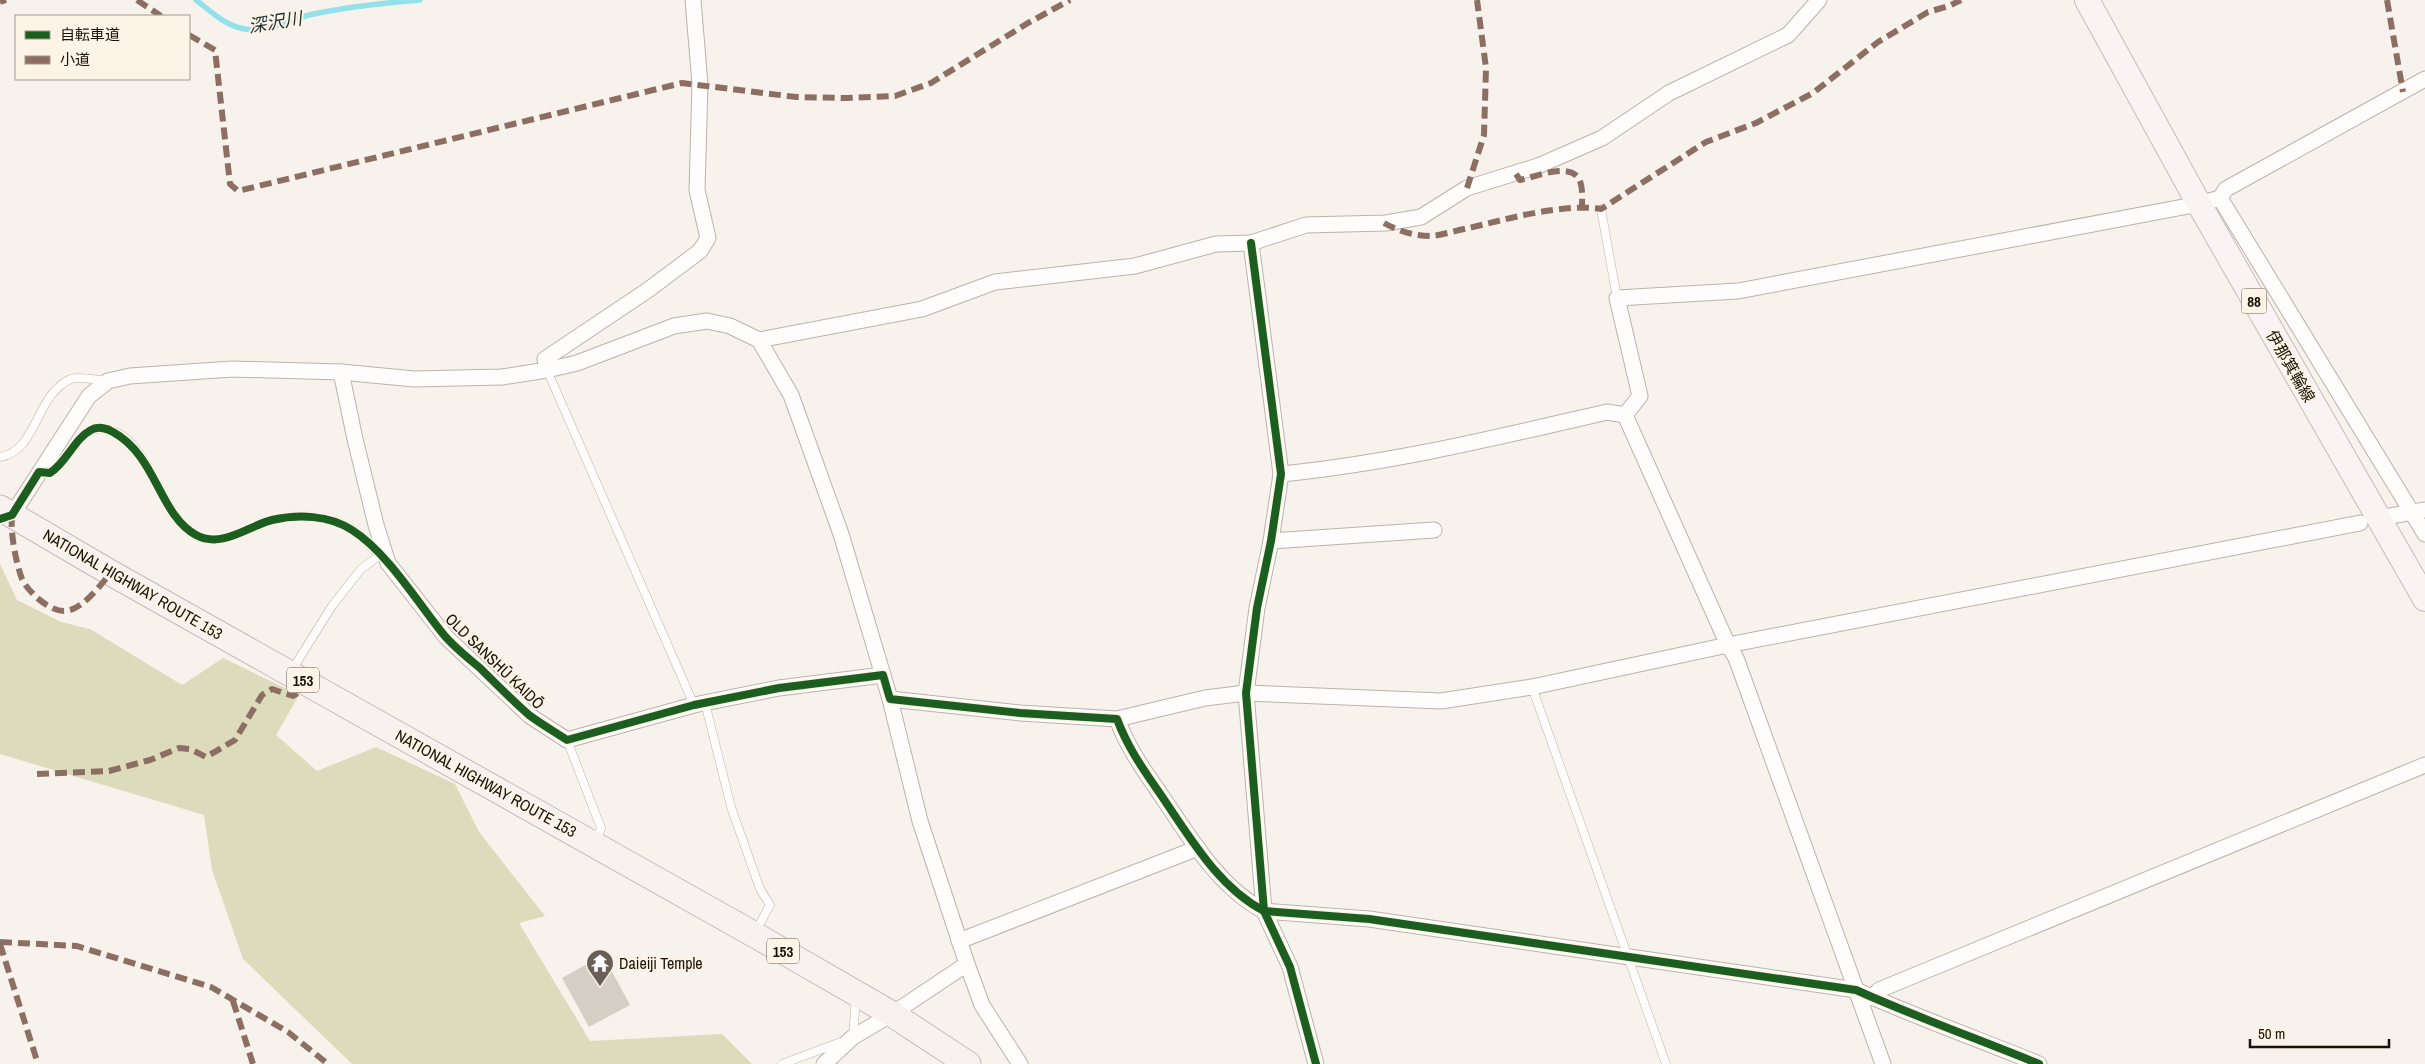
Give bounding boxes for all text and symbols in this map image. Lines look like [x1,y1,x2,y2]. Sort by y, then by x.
water label: 深沢川 [246,5,306,39]
legend [15,15,190,80]
text: 自転車道 [60,24,120,45]
text: 小道 [60,49,90,70]
road number: 88 [2242,288,2266,314]
street label: 伊那箕輪線 [2261,326,2321,406]
street label: NATIONAL HIGHWAY ROUTE 153 [39,523,227,645]
street label: OLD SANSHŪ KAIDŌ [441,608,549,714]
road number: 153 [287,668,319,692]
street label: NATIONAL HIGHWAY ROUTE 153 [391,724,581,842]
road number: 153 [767,938,799,964]
temple icon: Daieiji Temple [585,948,615,987]
place label: Daieiji Temple [619,952,703,974]
scale bar [2250,1016,2389,1048]
text: 50 m [2258,1023,2285,1044]

